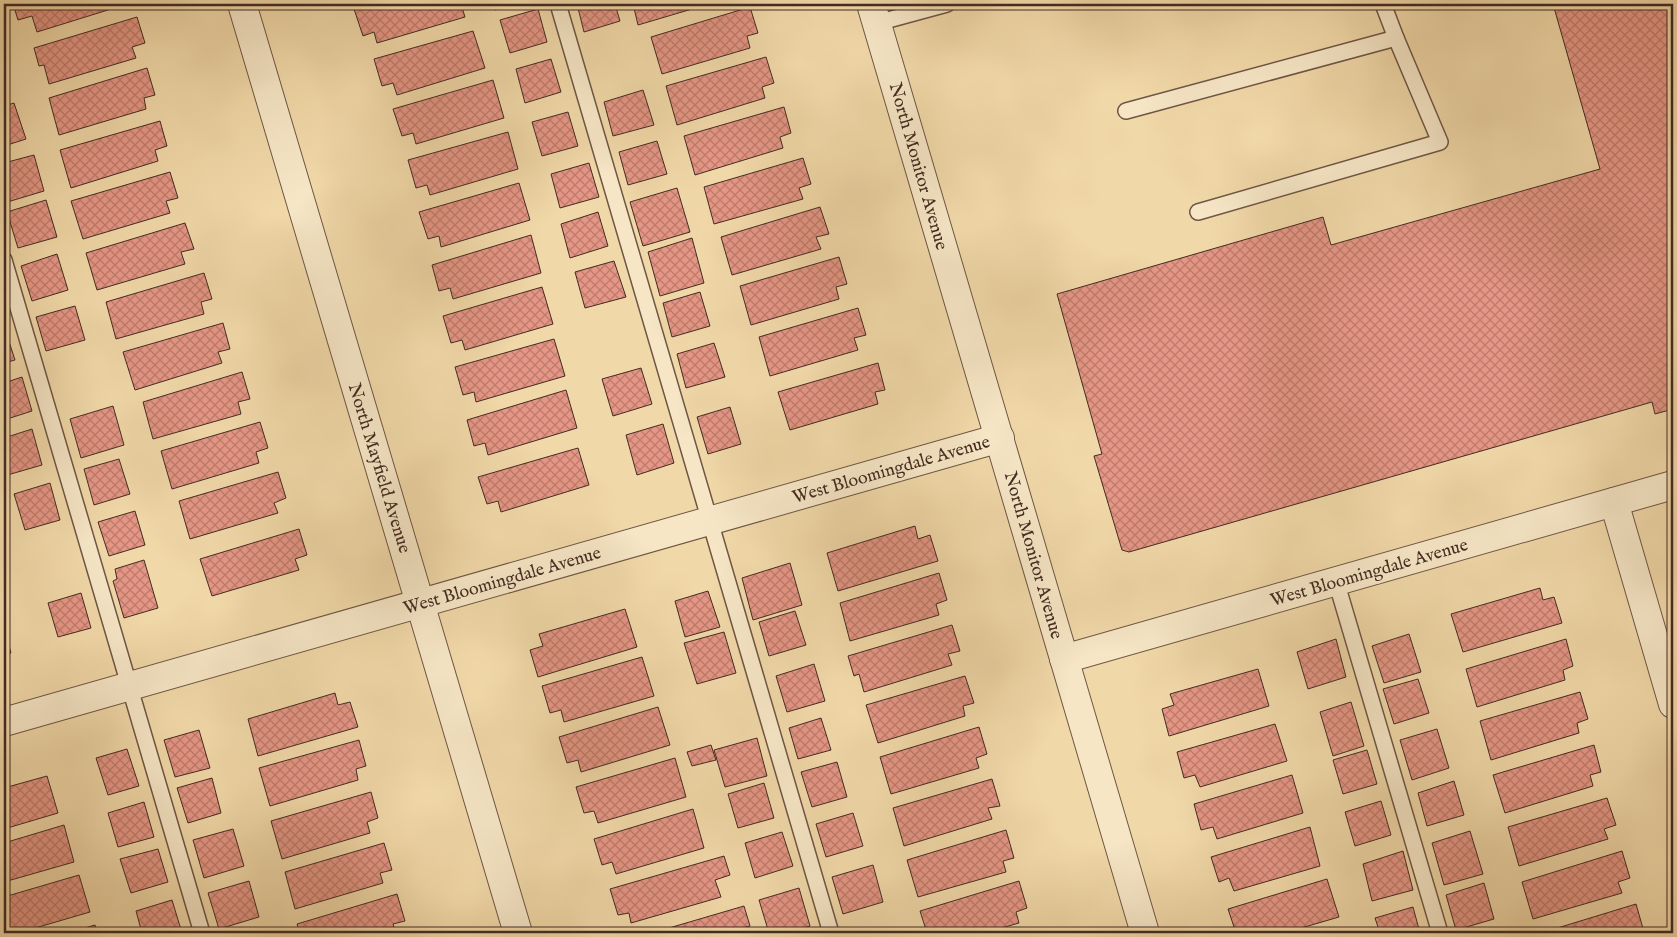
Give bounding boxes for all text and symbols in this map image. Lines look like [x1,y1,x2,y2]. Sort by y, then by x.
street label: North Monitor Avenue [883,80,952,253]
street label: North Mayfield Avenue [342,381,415,556]
street label: West Bloomingdale Avenue [790,431,993,510]
street label: North Monitor Avenue [998,469,1067,642]
street label: West Bloomingdale Avenue [1268,534,1471,613]
street label: West Bloomingdale Avenue [401,542,604,621]

